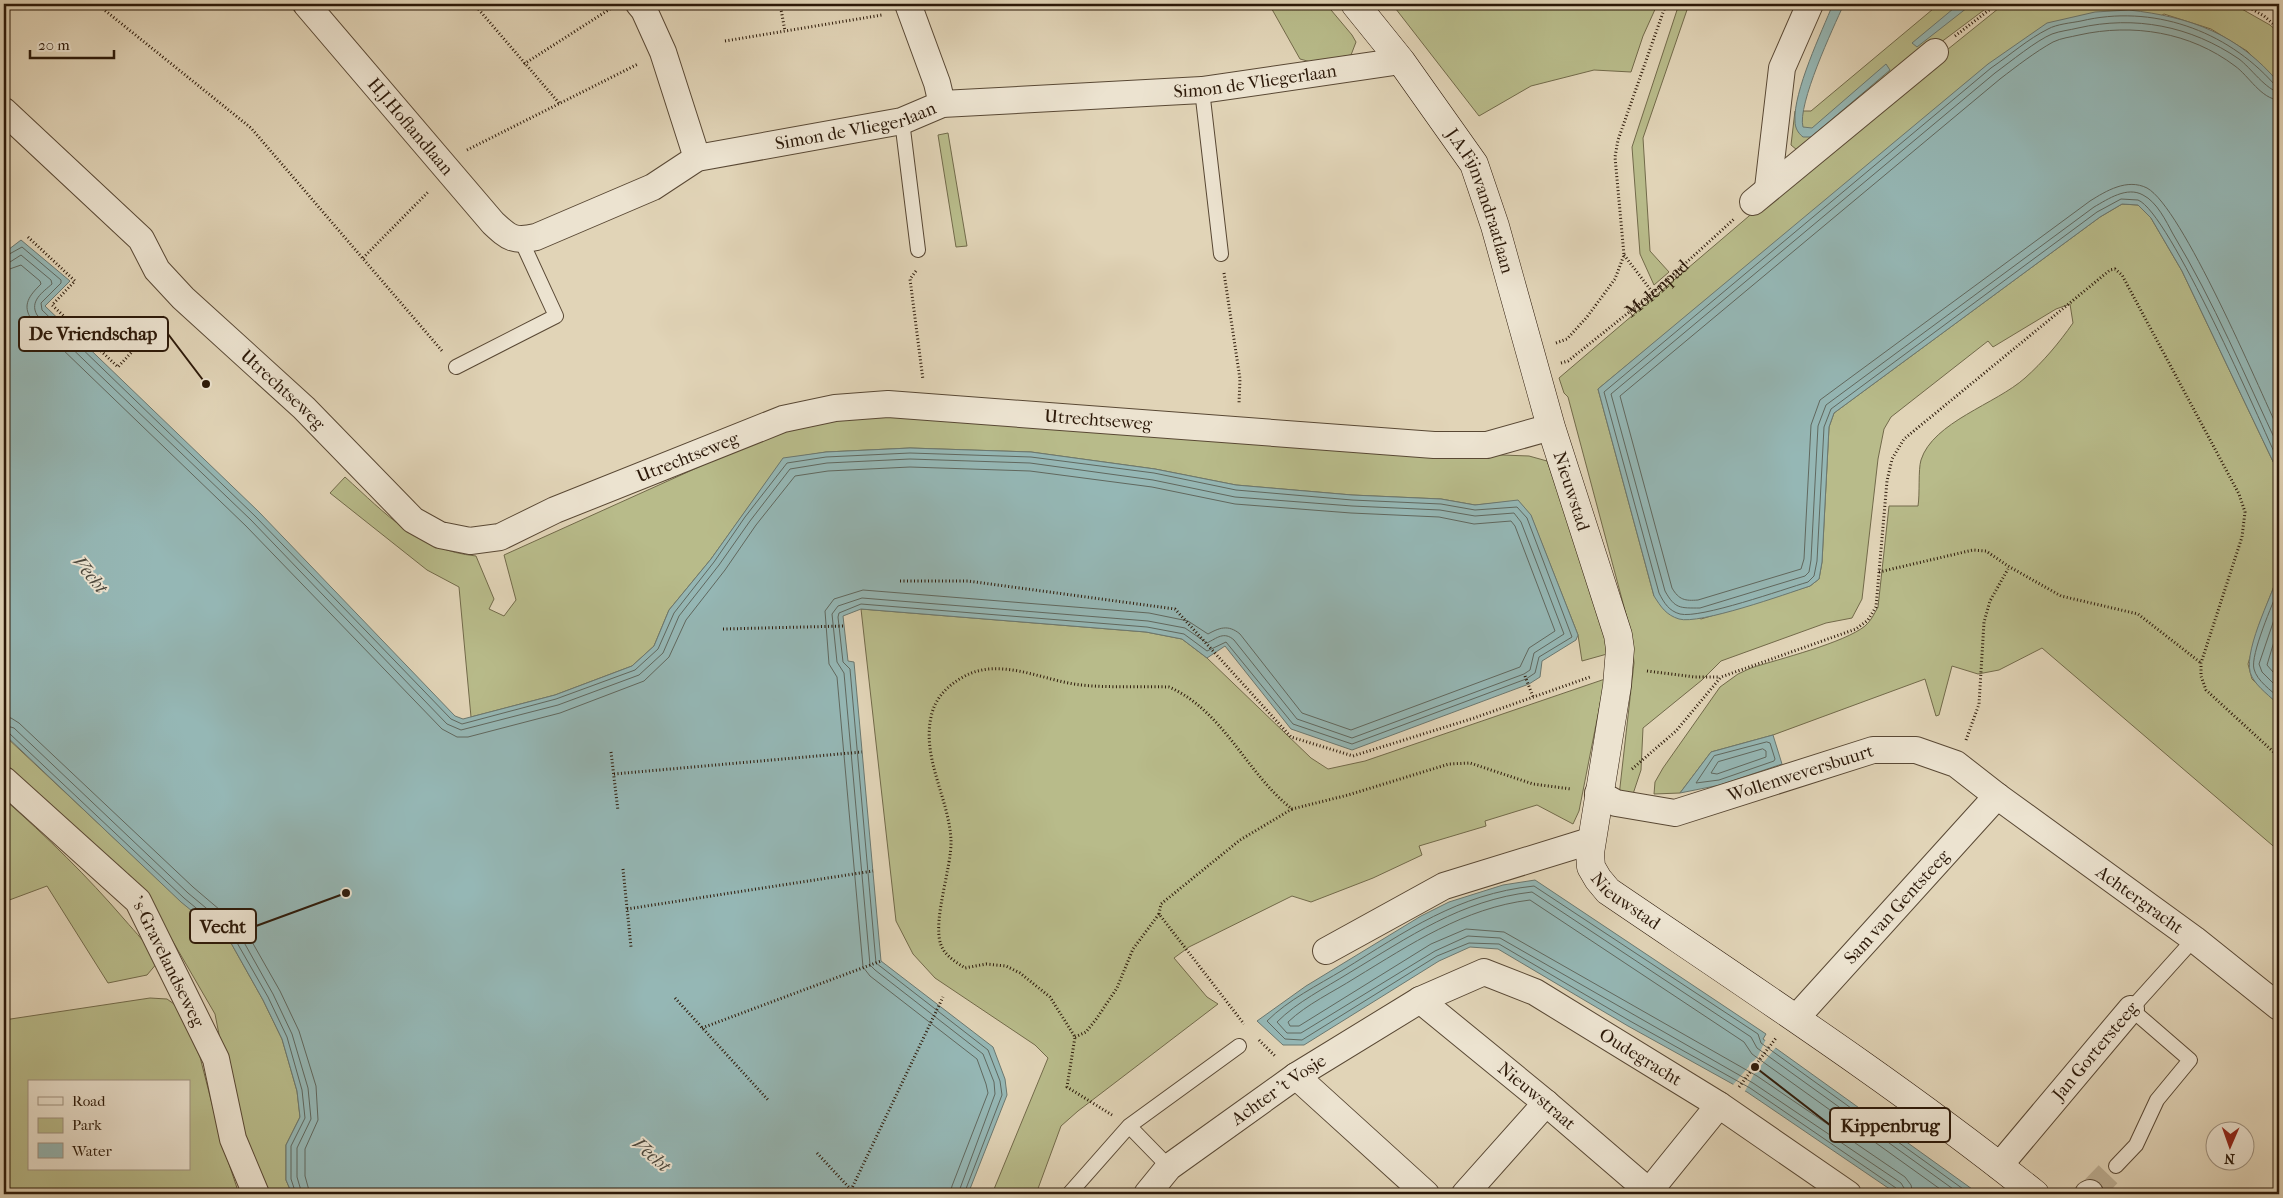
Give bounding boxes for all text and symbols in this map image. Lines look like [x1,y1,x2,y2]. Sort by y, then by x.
scale bar [30,28,114,60]
text: 20 m [38,36,70,54]
street label: Simon de Vliegerlaan [1173,60,1339,103]
street label: H.J.Hoflandlaan [363,74,458,180]
street label: Simon de Vliegerlaan [773,98,940,155]
street label: J.A.Fijnvandraatlaan [1440,123,1518,277]
street label: Molenpad [1621,255,1693,322]
callout: De Vriendschap [19,317,168,351]
text: De Vriendschap [29,323,157,345]
street label: Utrechtseweg [236,345,330,435]
street label: Utrechtseweg [1043,406,1153,435]
street label: Utrechtseweg [633,428,742,487]
street label: Nieuwstad [1549,449,1594,534]
water label: Vecht [68,551,113,599]
street label: Wollenweversbuurt [1724,740,1877,807]
street label: Sam van Gentsteeg [1840,845,1954,969]
street label: Achtergracht [2091,861,2188,939]
street label: Nieuwstad [1586,868,1664,934]
street label: 's-Gravelandseweg [129,892,209,1031]
callout: Vecht [190,909,256,943]
text: Vecht [199,916,246,938]
street label: Jan Gortersteeg [2047,998,2143,1106]
street label: Oudegracht [1595,1024,1686,1091]
street label: Achter 't Vosje [1227,1050,1330,1131]
street label: Nieuwstraat [1493,1058,1580,1135]
legend [28,1080,190,1170]
text: Road [72,1092,106,1110]
callout: Kippenbrug [1830,1108,1950,1142]
text: Kippenbrug [1840,1115,1940,1137]
text: Park [72,1116,102,1134]
north arrow [2206,1120,2256,1170]
water label: Vecht [628,1133,675,1178]
text: Water [71,1142,112,1160]
text: N [2224,1150,2235,1167]

